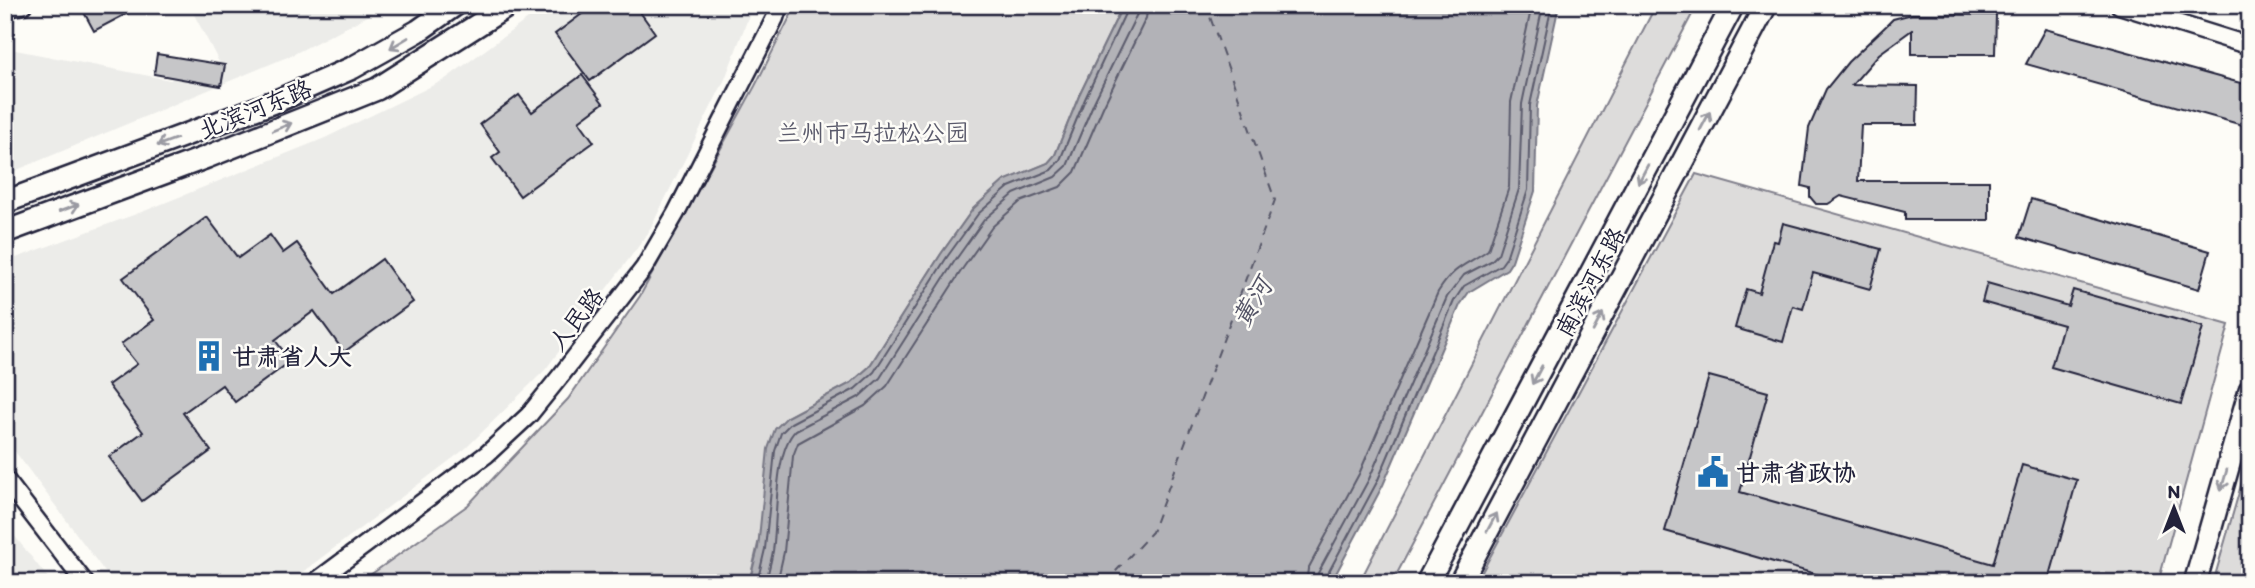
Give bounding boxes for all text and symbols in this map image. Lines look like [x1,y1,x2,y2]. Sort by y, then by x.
one-way arrow [389,36,409,50]
street label: 北滨河东路 [194,73,316,145]
one-way arrow [1698,111,1712,131]
park label: 兰州市马拉松公园 [777,118,969,147]
one-way arrow [270,120,292,133]
one-way arrow [157,136,179,149]
one-way arrow [1636,163,1650,184]
one-way arrow [58,201,80,213]
street label: 南滨河东路 [1549,222,1631,342]
water label: 黄河 [1225,268,1281,333]
street label: 人民路 [542,282,610,356]
one-way arrow [1591,312,1605,332]
building icon: 甘肃省人大 [192,339,226,373]
place label: 甘肃省人大 [232,342,352,371]
one-way arrow [1530,364,1543,385]
public building icon: 甘肃省政协 [1696,455,1730,489]
place label: 甘肃省政协 [1736,458,1856,487]
one-way arrow [2217,468,2230,490]
north arrow [2140,472,2210,542]
text: N [2168,480,2180,503]
one-way arrow [1485,513,1499,533]

